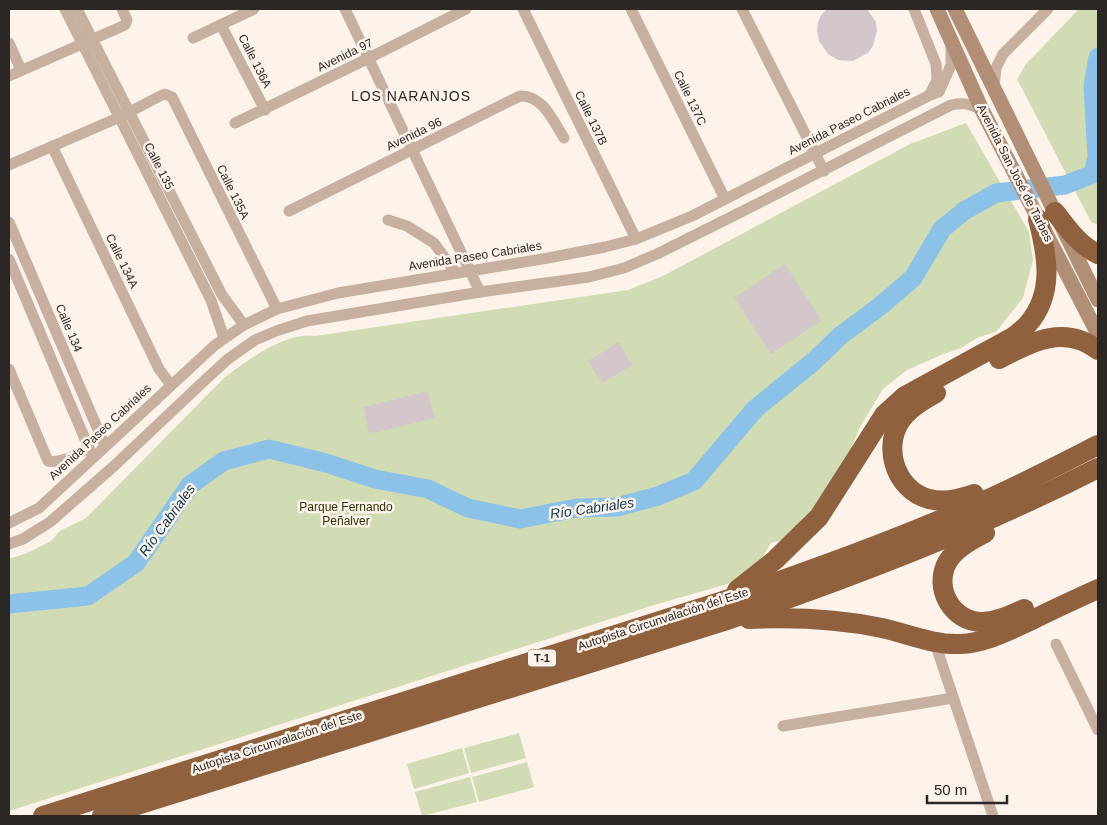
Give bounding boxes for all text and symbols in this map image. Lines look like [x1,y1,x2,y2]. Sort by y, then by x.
street label: Calle 136A [235,32,275,90]
street label: Avenida 97 [315,35,375,74]
street label: Calle 137C [671,68,709,128]
street label: Avenida Paseo Cabriales [786,84,912,158]
district label: LOS NARANJOS [351,88,471,104]
street label: Calle 137B [572,89,610,147]
street label: Avenida San José de Tarbes [974,102,1056,244]
street label: Avenida 96 [384,114,444,153]
street label: Calle 135 [141,140,177,192]
street label: Calle 135A [214,163,252,221]
street label: Calle 134A [103,232,141,290]
street label: Avenida Paseo Cabriales [407,239,543,273]
street label: Calle 134 [53,302,85,354]
street label: Avenida Paseo Cabriales [46,381,154,483]
water label: Río Cabriales [136,481,198,559]
water label: Río Cabriales [549,494,635,522]
park label: Parque Fernando Peñalver [299,500,393,528]
street label: Autopista Circunvalación del Este [576,585,750,653]
road number: T-1 [528,650,556,666]
street label: Autopista Circunvalación del Este [190,708,364,776]
scale bar [927,772,1007,804]
text: 50 m [934,781,967,798]

